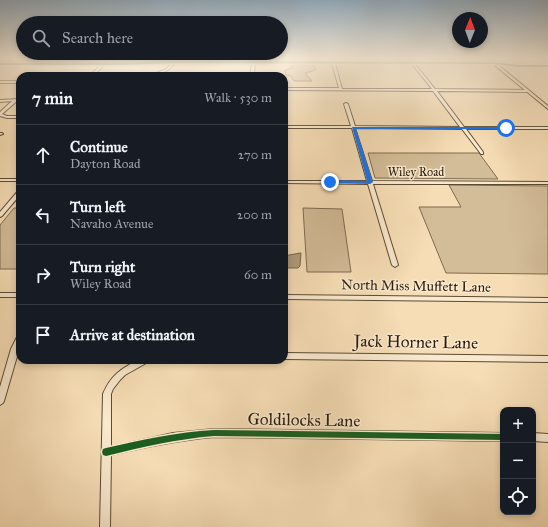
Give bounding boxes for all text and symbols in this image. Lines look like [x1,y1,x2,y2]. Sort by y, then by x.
north arrow [452,12,488,48]
search box [16,16,288,60]
icon: search [30,27,52,49]
text: Search here [62,29,133,47]
text: 7 min [32,88,73,109]
text: Walk · 530 m [204,90,272,106]
route start [497,119,515,137]
text: Continue [70,138,128,156]
icon: ahead [32,144,54,166]
text: 270 m [238,147,272,163]
text: Dayton Road [70,156,140,172]
street label: Wiley Road [388,165,444,179]
route end [321,173,339,191]
text: Turn left [70,198,126,216]
icon: left [32,204,54,226]
text: 200 m [237,207,272,223]
text: Navaho Avenue [70,216,153,232]
text: Turn right [70,258,135,276]
icon: right [32,264,54,286]
text: 60 m [244,267,272,283]
text: Wiley Road [70,276,131,292]
street label: North Miss Muffett Lane [341,276,491,296]
icon: arrive [32,324,54,346]
text: Arrive at destination [70,326,195,344]
street label: Jack Horner Lane [352,330,478,354]
map controls [500,407,536,515]
button: + [500,407,536,443]
street label: Goldilocks Lane [247,409,361,431]
button: − [500,443,536,479]
button: locate [500,479,536,515]

